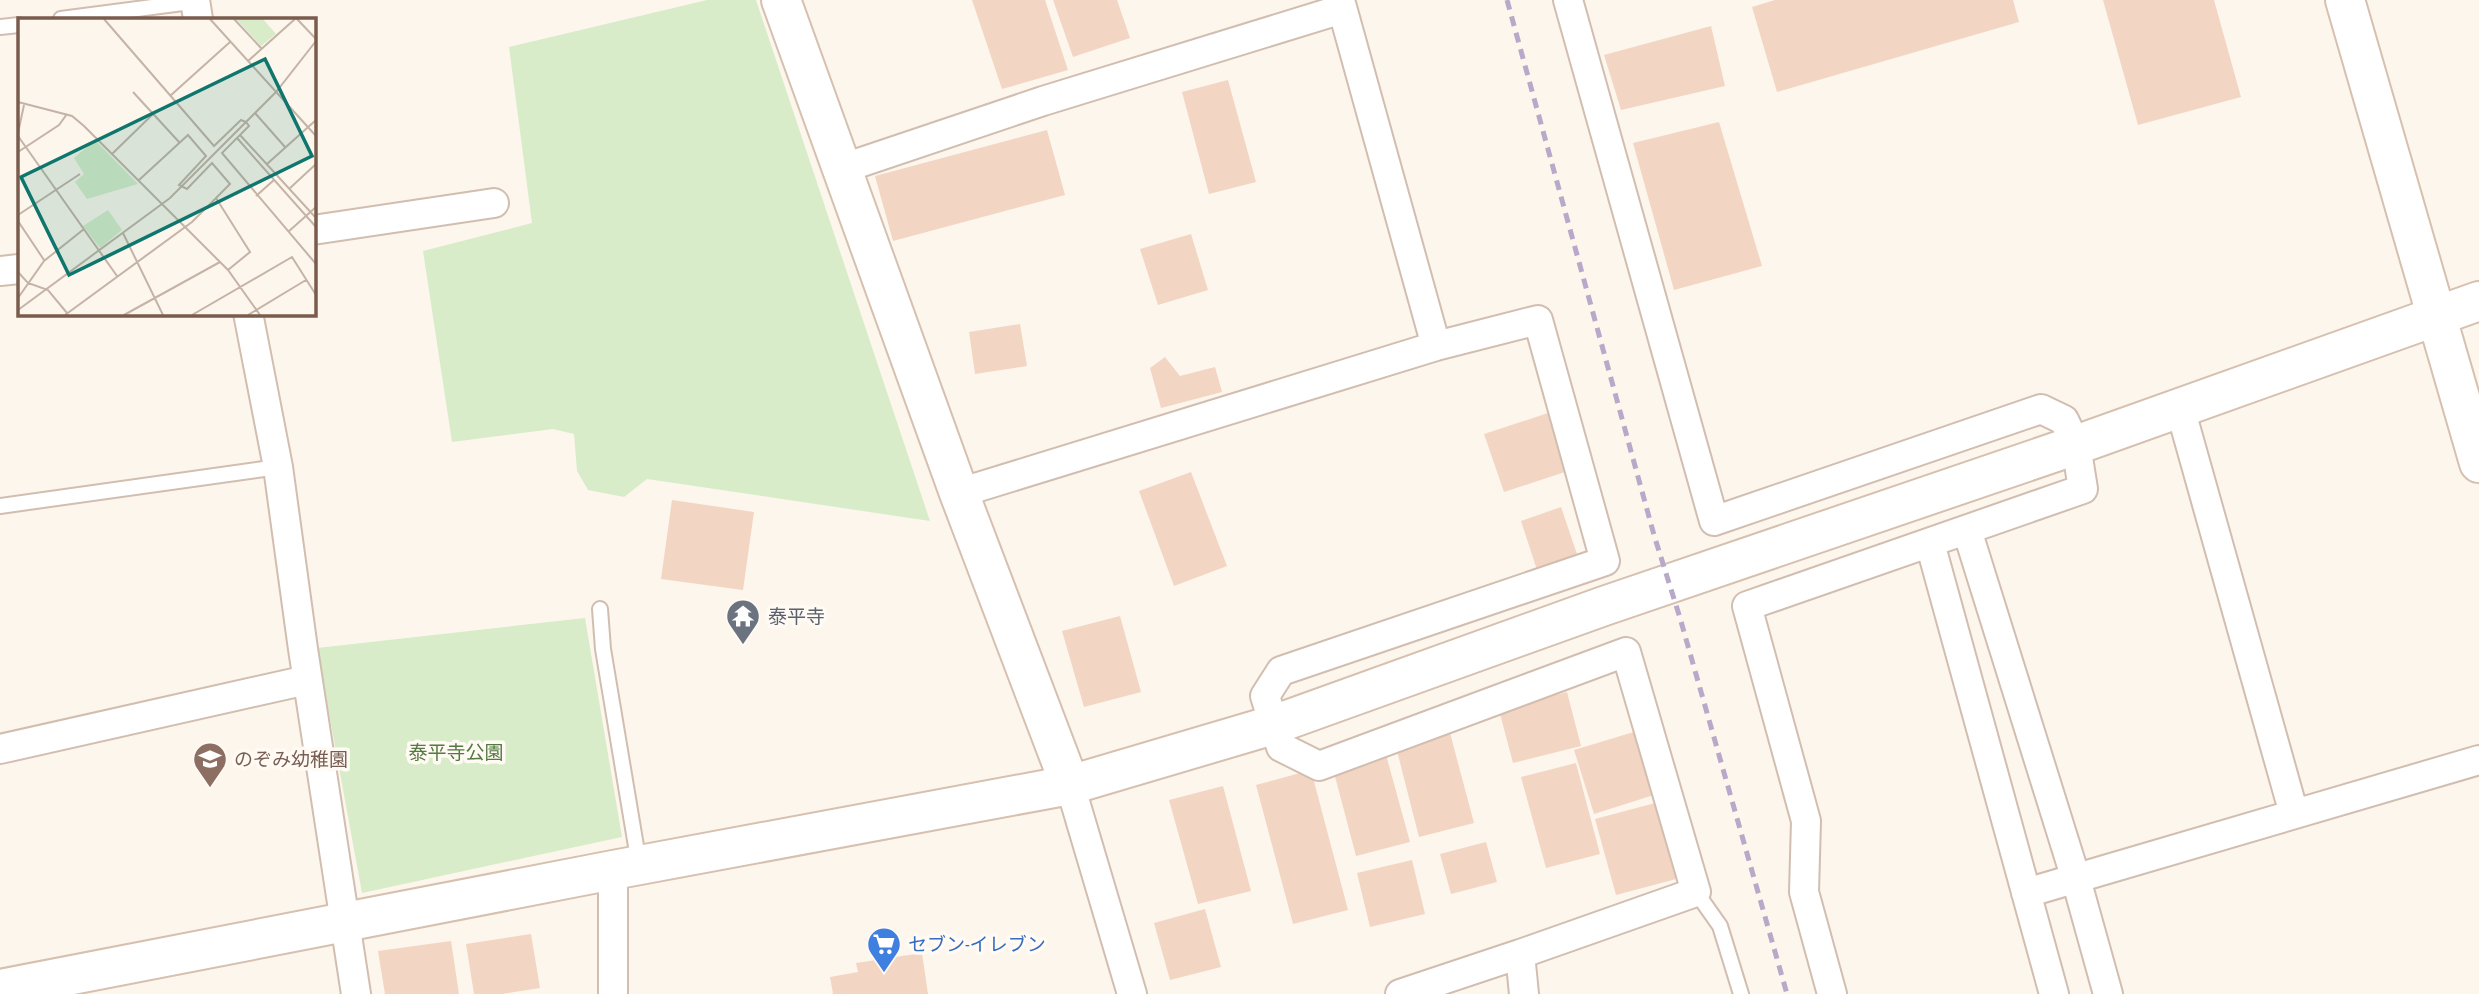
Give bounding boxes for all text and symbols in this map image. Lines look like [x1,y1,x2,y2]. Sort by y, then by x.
inset map [18,18,315,315]
temple icon: 泰平寺 [724,597,762,646]
place label: 泰平寺 [768,605,825,627]
school or university icon: のぞみ幼稚園 [191,740,229,789]
park label: 泰平寺公園 [408,741,504,763]
place label: のぞみ幼稚園 [234,748,348,770]
supermarket icon: セブン-イレブン [865,925,903,974]
place label: セブン-イレブン [908,933,1046,955]

